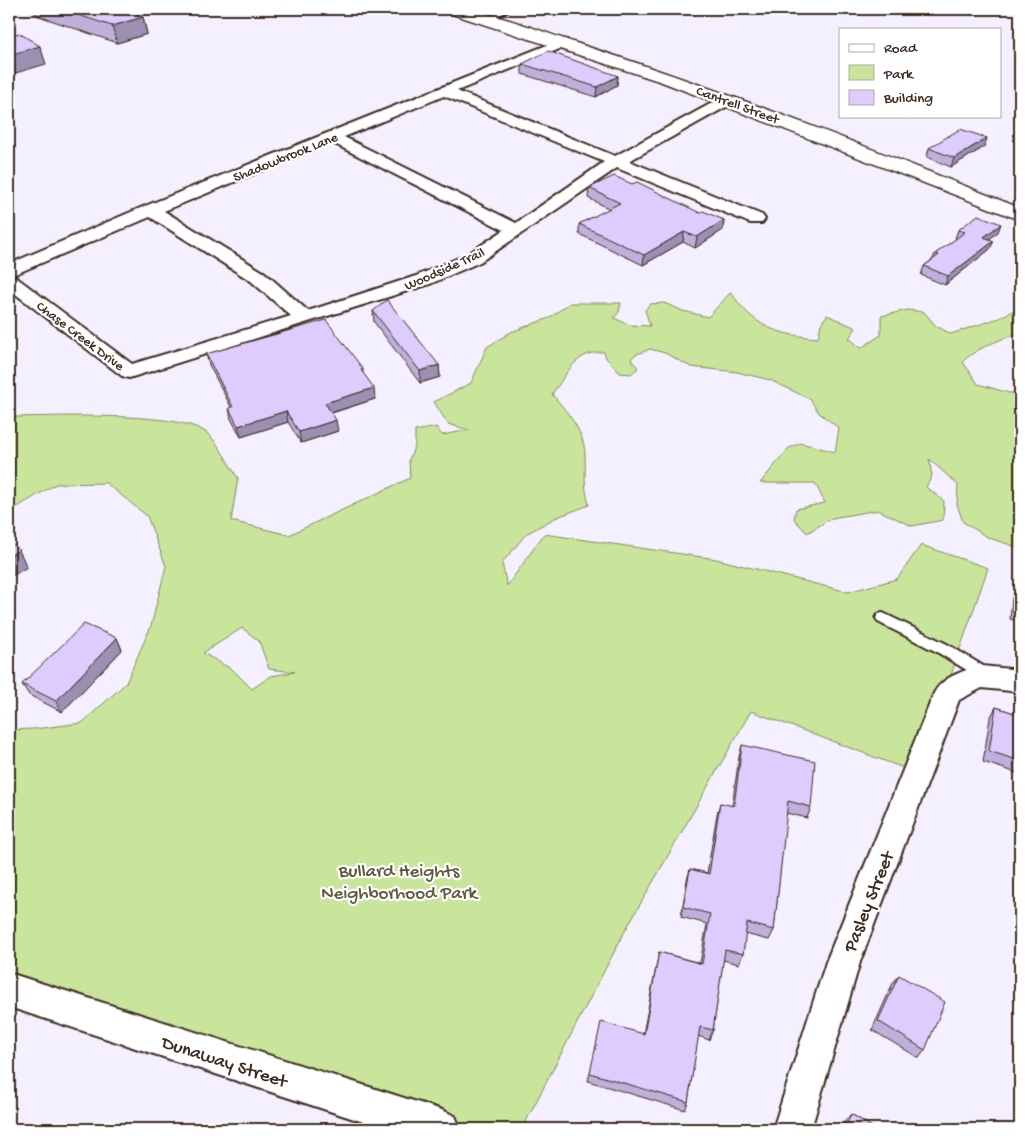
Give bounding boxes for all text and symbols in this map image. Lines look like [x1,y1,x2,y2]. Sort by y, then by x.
legend [839,28,1002,118]
text: Road [884,40,918,58]
text: Park [883,66,914,84]
street label: Cantrell Street [693,84,782,130]
text: Building [883,90,933,108]
street label: Shadowbrook Lane [231,129,341,187]
street label: Woodside Trail [402,245,488,296]
street label: Chase Creek Drive [32,298,127,376]
street label: Pasley Street [839,847,902,957]
park label: Bullard Heights Neighborhood Park [321,861,478,906]
street label: Dunaway Street [156,1032,292,1095]

